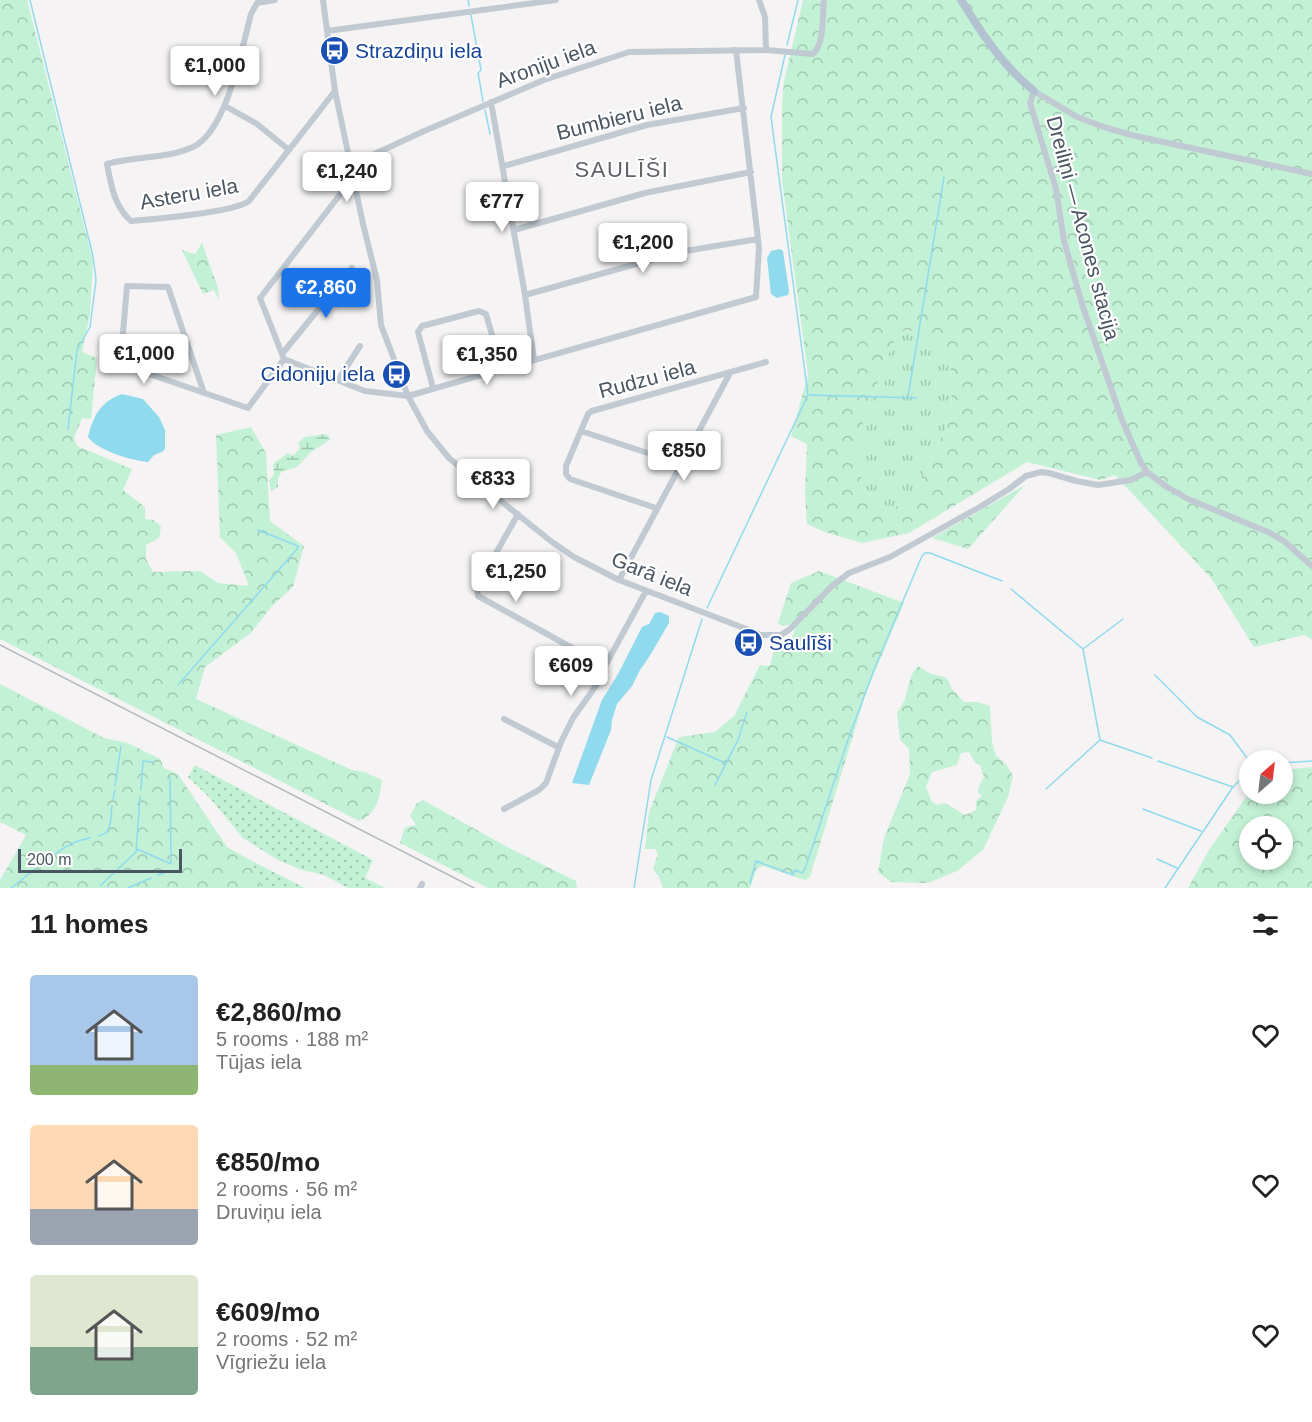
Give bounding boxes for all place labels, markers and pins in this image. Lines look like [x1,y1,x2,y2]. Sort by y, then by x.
bus stop icon: Strazdiņu iela [318,35,350,67]
place label: Strazdiņu iela [355,39,483,62]
pin: €1,000 [166,46,264,97]
pin: €1,240 [298,152,396,203]
pin: €777 [466,182,538,233]
pin: €1,200 [594,223,692,274]
pin: €2,860 [277,268,375,319]
pin: €1,000 [95,334,193,385]
pin: €1,350 [438,335,536,386]
bus stop icon: Cidoniju iela [380,358,412,390]
place label: Cidoniju iela [261,362,375,385]
pin: €850 [648,431,720,482]
pin: €833 [457,459,529,510]
pin: €1,250 [467,552,565,603]
bus stop icon: Saulīši [732,627,764,659]
place label: Saulīši [769,631,832,654]
pin: €609 [535,646,607,697]

